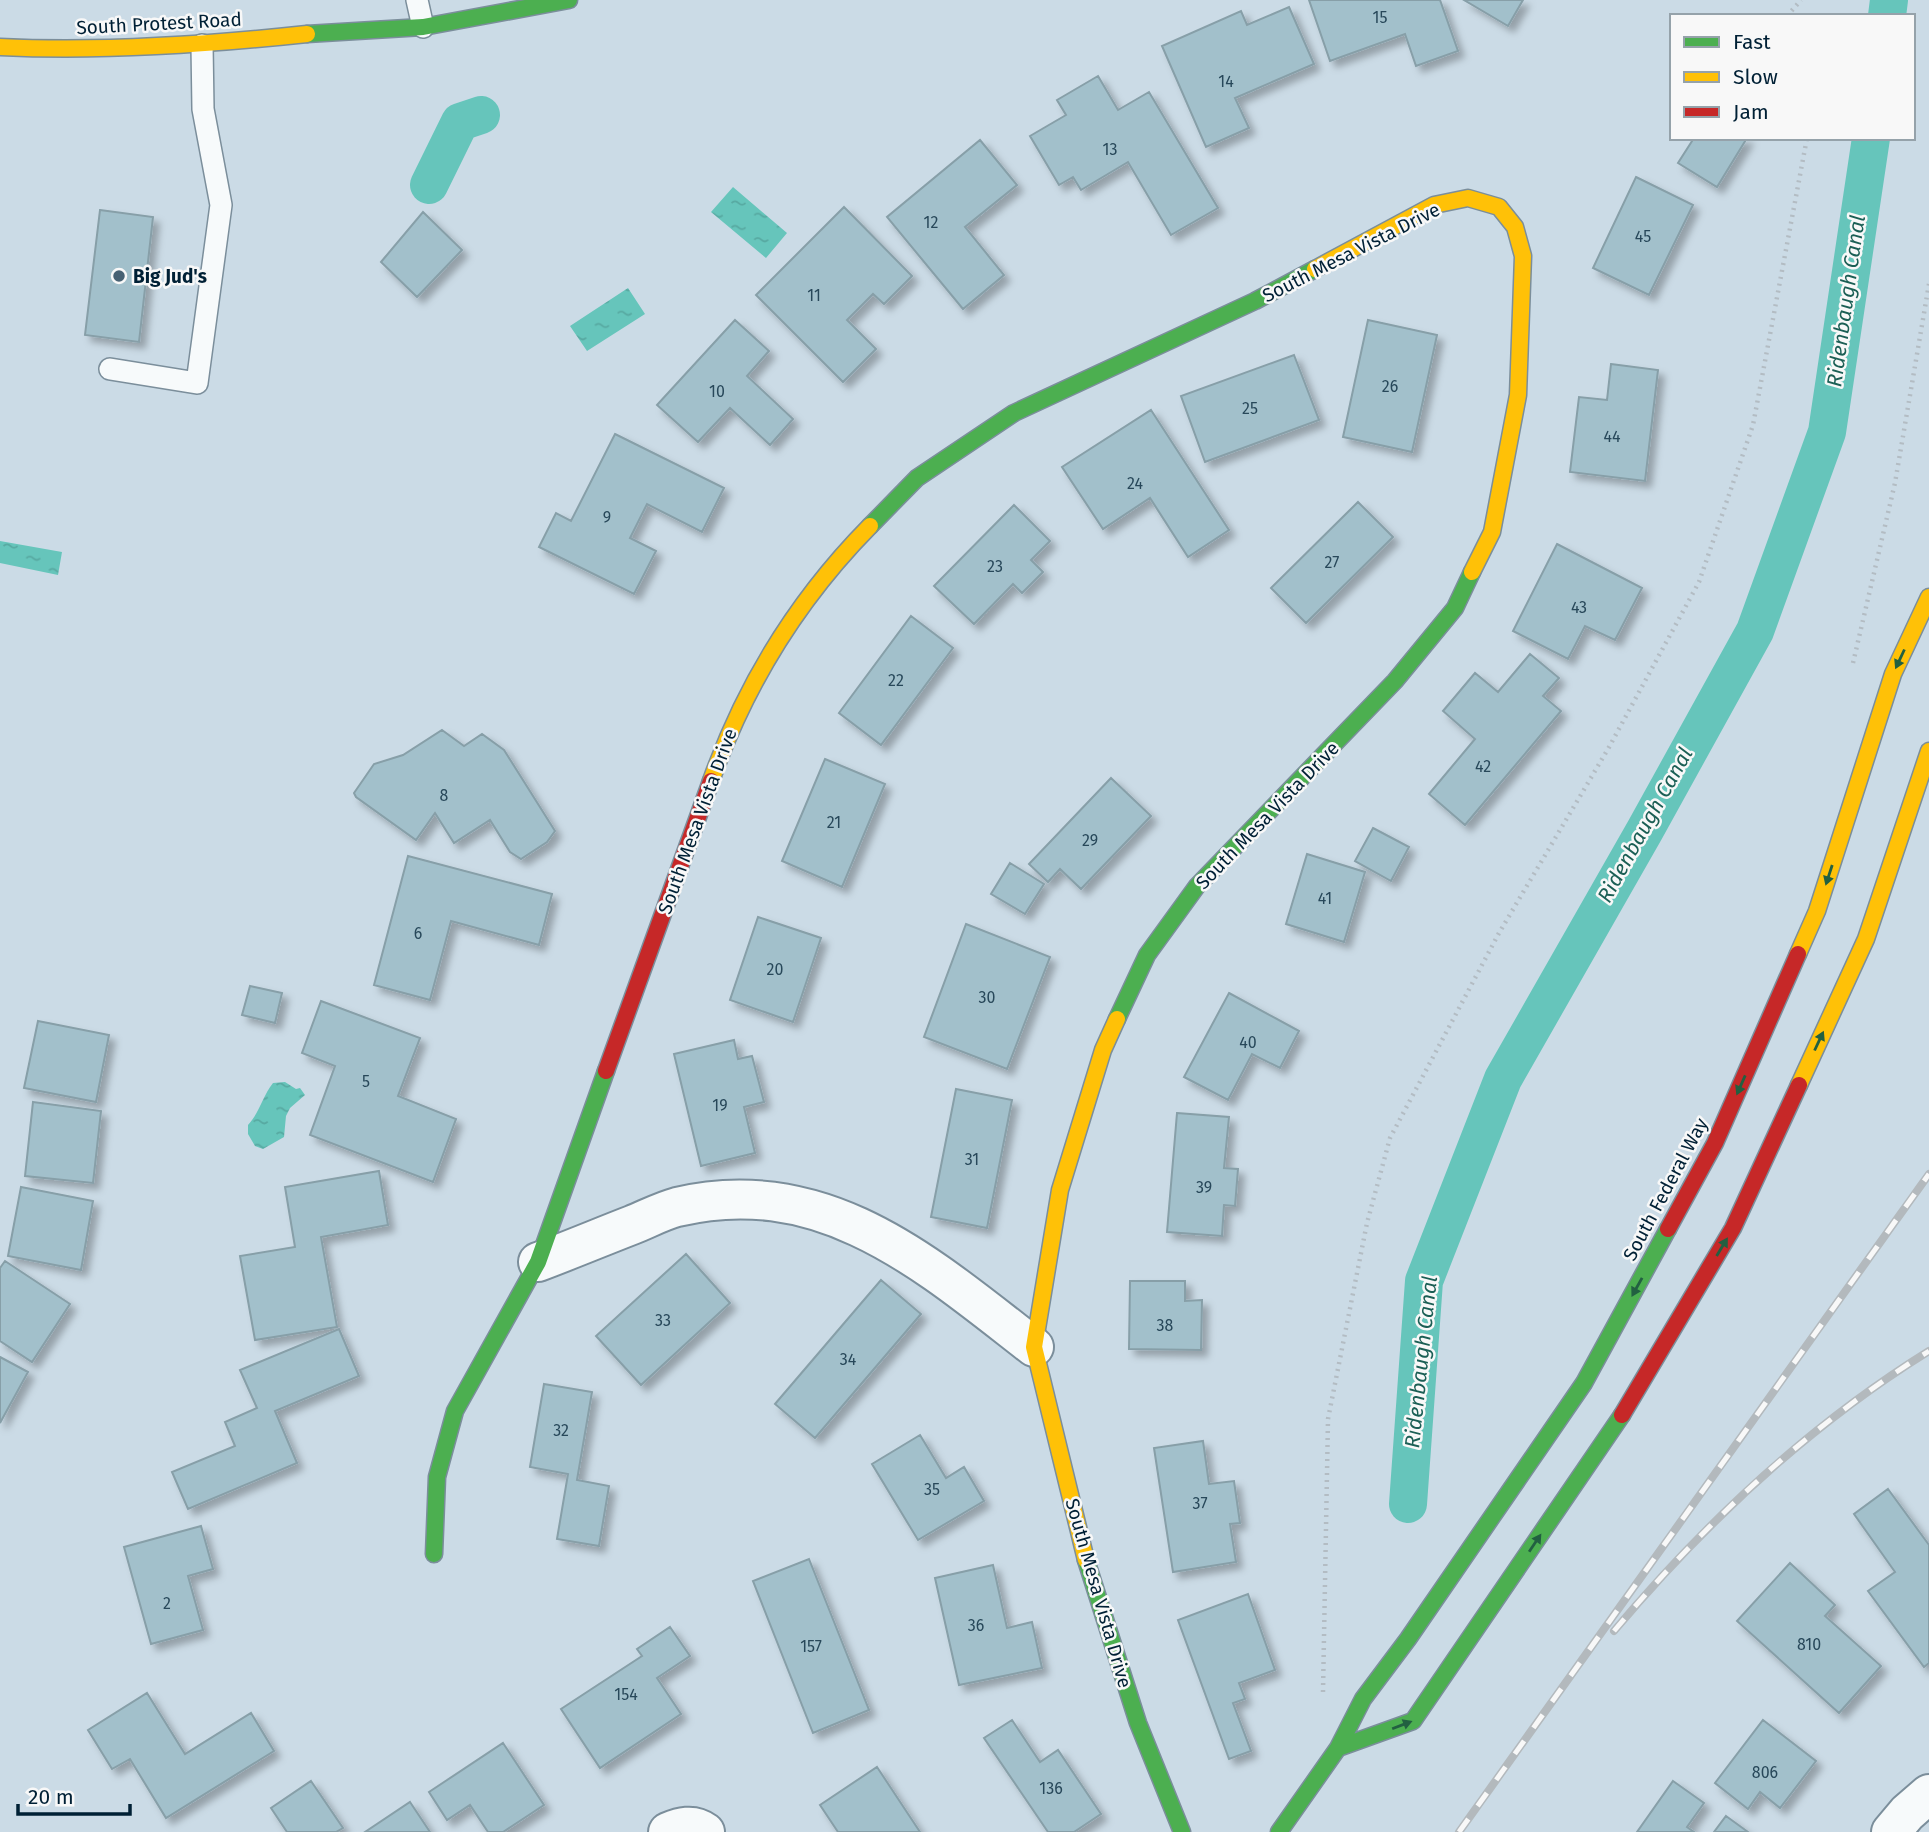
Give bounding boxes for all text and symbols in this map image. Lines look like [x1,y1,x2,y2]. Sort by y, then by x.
street label: South Protest Road [76,8,242,39]
house number: 15 [1373,8,1387,27]
legend [1670,14,1915,140]
text: Fast [1733,29,1771,55]
text: Slow [1733,64,1778,90]
house number: 14 [1218,72,1234,91]
text: Jam [1733,99,1769,125]
house number: 13 [1103,140,1117,159]
street label: South Mesa Vista Drive [1259,198,1444,307]
house number: 12 [924,213,938,232]
water label: Ridenbaugh Canal [1821,213,1871,389]
house number: 45 [1635,227,1651,246]
place label: Big Jud's [133,265,207,288]
marker: Big Jud's [111,268,127,284]
house number: 11 [807,286,821,305]
house number: 26 [1382,377,1398,396]
house number: 10 [709,382,725,401]
house number: 25 [1242,399,1258,418]
house number: 44 [1603,427,1621,446]
house number: 24 [1127,474,1143,493]
house number: 9 [603,508,611,527]
house number: 27 [1325,553,1339,572]
house number: 23 [987,557,1003,576]
house number: 43 [1571,598,1587,617]
one-way arrow [1894,649,1906,669]
house number: 22 [888,671,904,690]
street label: South Mesa Vista Drive [653,725,742,917]
street label: South Mesa Vista Drive [1191,737,1344,894]
water label: Ridenbaugh Canal [1592,743,1698,907]
house number: 42 [1475,757,1491,776]
house number: 8 [440,786,449,805]
house number: 21 [827,813,841,832]
house number: 29 [1082,831,1098,850]
one-way arrow [1823,865,1834,886]
house number: 41 [1318,889,1332,908]
house number: 6 [414,924,422,943]
house number: 20 [767,960,783,979]
house number: 30 [979,988,996,1007]
one-way arrow [1813,1031,1825,1051]
house number: 40 [1239,1033,1257,1052]
house number: 5 [362,1072,370,1091]
one-way arrow [1735,1074,1746,1095]
house number: 19 [712,1096,728,1115]
street label: South Federal Way [1618,1113,1713,1264]
house number: 31 [965,1150,979,1169]
house number: 39 [1196,1178,1212,1197]
one-way arrow [1715,1237,1728,1256]
water label: Ridenbaugh Canal [1399,1275,1443,1449]
one-way arrow [1631,1277,1643,1296]
house number: 33 [655,1311,671,1330]
house number: 38 [1157,1316,1174,1335]
house number: 34 [840,1350,857,1369]
house number: 32 [553,1421,569,1440]
house number: 35 [924,1480,940,1499]
house number: 37 [1192,1494,1208,1513]
street label: South Mesa Vista Drive [1060,1496,1137,1691]
one-way arrow [1528,1534,1542,1552]
house number: 2 [163,1594,171,1613]
house number: 36 [968,1616,984,1635]
house number: 810 [1797,1635,1821,1654]
house number: 157 [800,1637,822,1656]
house number: 154 [614,1685,638,1704]
one-way arrow [1392,1719,1413,1730]
house number: 806 [1752,1763,1778,1782]
scale bar [18,1772,130,1816]
house number: 136 [1039,1779,1063,1798]
text: 20 m [28,1784,74,1810]

